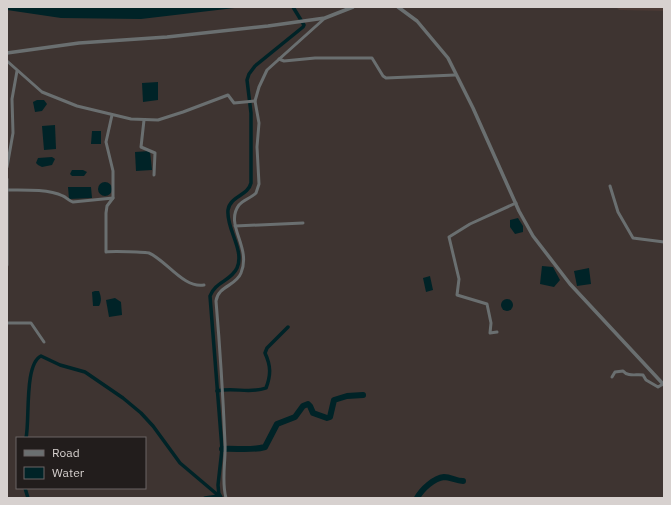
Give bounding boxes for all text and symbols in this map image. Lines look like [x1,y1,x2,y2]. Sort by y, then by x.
legend [16,437,146,489]
text: Road [52,445,80,460]
text: Water [52,465,85,480]

